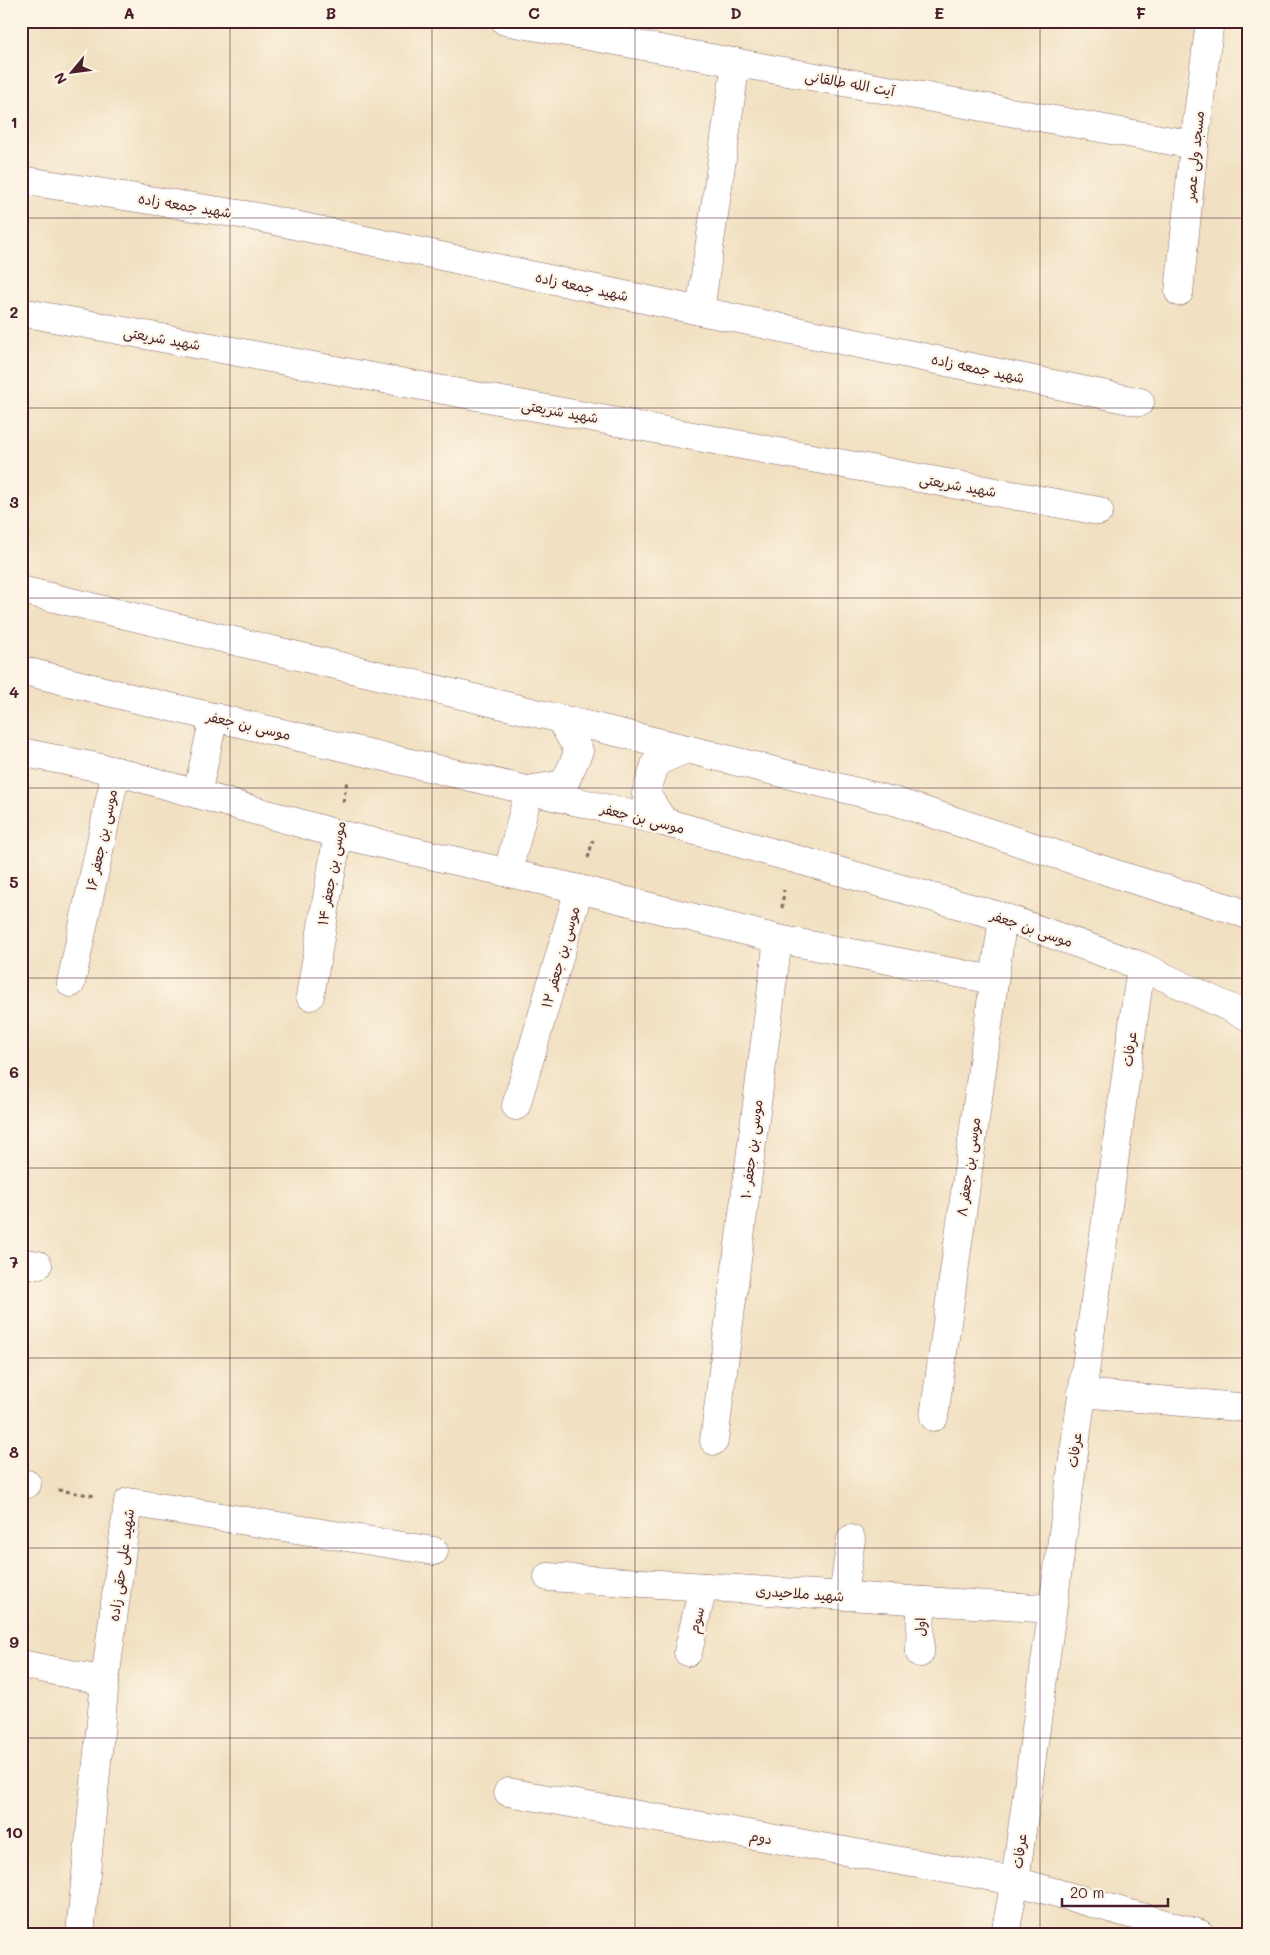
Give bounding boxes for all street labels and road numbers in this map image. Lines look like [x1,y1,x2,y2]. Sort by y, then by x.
street label: آیت الله طالقانی [804,66,897,100]
street label: مسجد ولی عصر [1180,110,1208,203]
street label: شهید جمعه زاده [137,188,233,222]
street label: شهید جمعه زاده [534,267,630,305]
street label: شهید شریعتی [122,322,202,354]
street label: شهید جمعه زاده [930,349,1026,387]
street label: شهید شریعتی [520,395,600,427]
street label: شهید شریعتی [918,469,998,501]
street label: موسی بن جعفر [204,706,293,744]
street label: موسی بن جعفر ۱۶ [81,787,121,893]
street label: موسی بن جعفر [598,798,687,838]
street label: موسی بن جعفر ۱۴ [312,819,350,927]
street label: موسی بن جعفر ۱۲ [536,904,584,1010]
street label: موسی بن جعفر [987,905,1076,951]
street label: عرفات [1117,1030,1141,1068]
street label: موسی بن جعفر ۱۰ [735,1098,767,1200]
street label: موسی بن جعفر ۸ [952,1116,984,1218]
street label: عرفات [1062,1431,1086,1469]
street label: شهید علی حقی زاده [104,1508,138,1622]
street label: شهید ملاحیدری [755,1580,845,1606]
street label: سوم [684,1605,711,1636]
street label: اول [910,1617,930,1637]
street label: دوم [748,1826,774,1850]
street label: عرفات [1007,1832,1031,1870]

